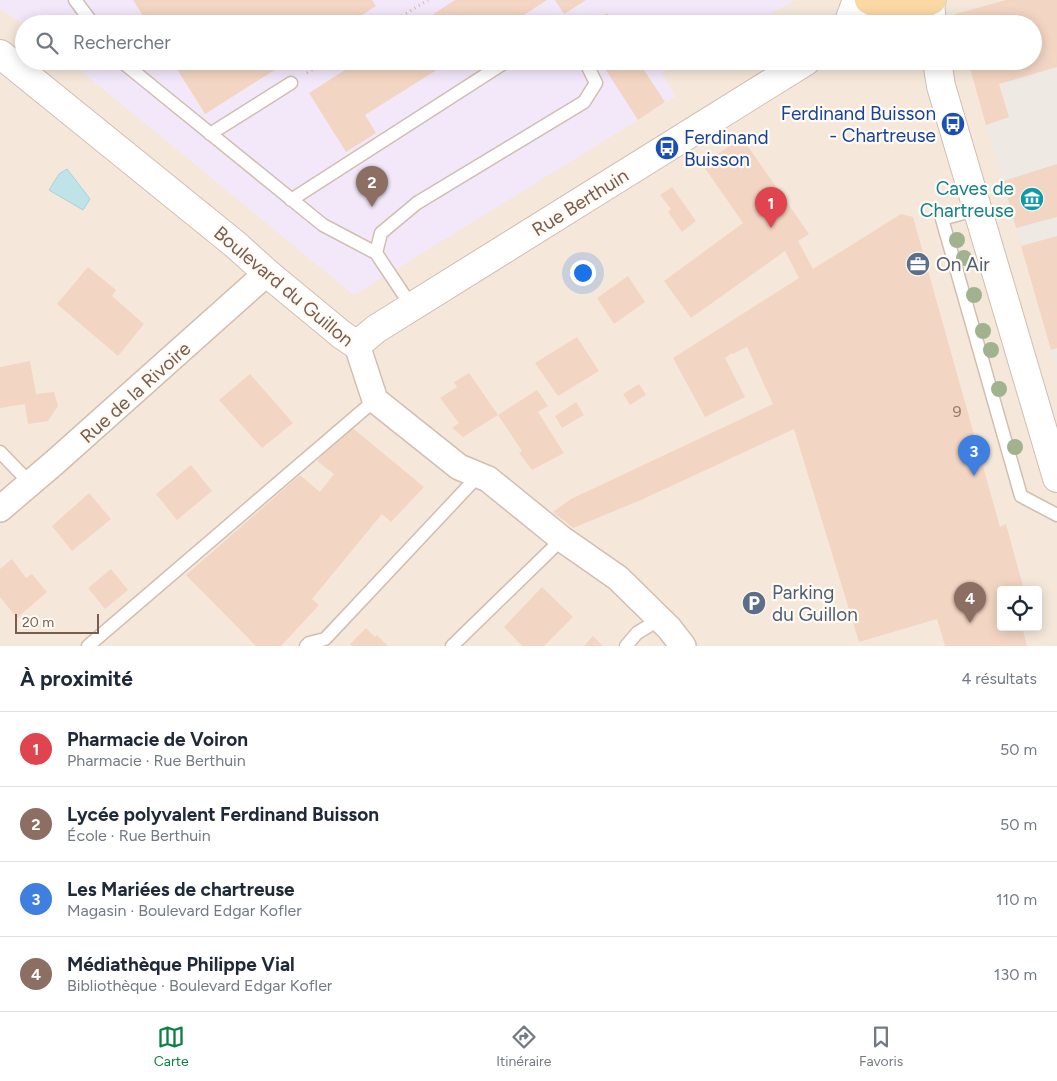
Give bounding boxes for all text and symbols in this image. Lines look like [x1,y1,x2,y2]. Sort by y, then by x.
search box [15,15,1042,70]
icon: search [33,29,61,57]
text: Rechercher [73,31,171,54]
place label: Ferdinand Buisson - Chartreuse [781,102,936,147]
bus stop icon: Ferdinand Buisson - Chartreuse [940,111,966,137]
place label: Ferdinand Buisson [684,126,769,171]
bus stop icon: Ferdinand Buisson [654,135,680,161]
street label: Rue Berthuin [528,164,633,241]
pin: 2 [356,166,388,207]
place label: Caves de Chartreuse [920,177,1014,222]
museum icon: Caves de Chartreuse [1019,186,1045,212]
pin: 1 [755,187,787,228]
street label: Boulevard du Guillon [209,221,358,351]
office icon: On Air [905,251,931,277]
place label: On Air [936,253,990,276]
your location [570,260,596,286]
street label: Rue de la Rivoire [75,337,195,448]
house number: 9 [952,402,962,421]
pin: 3 [958,435,990,476]
place label: Parking du Guillon [772,581,858,626]
pin: 4 [954,582,986,623]
map controls [997,586,1042,631]
button: locate [997,586,1042,631]
parking icon: Parking du Guillon [741,590,767,616]
scale bar [15,611,99,634]
text: 20 m [22,614,54,631]
text: À proximité [20,666,133,691]
text: 4 résultats [961,669,1037,688]
text: Pharmacie de Voiron [67,728,248,751]
text: 1 [33,740,39,759]
text: 50 m [1000,740,1037,759]
text: Pharmacie · Rue Berthuin [67,751,246,770]
text: Lycée polyvalent Ferdinand Buisson [67,803,379,826]
text: 2 [31,815,41,834]
text: 50 m [1000,815,1037,834]
text: École · Rue Berthuin [67,826,211,845]
text: Les Mariées de chartreuse [67,878,295,901]
text: 3 [32,890,40,909]
text: 110 m [996,890,1037,909]
text: Magasin · Boulevard Edgar Kofler [67,901,302,920]
text: Médiathèque Philippe Vial [67,953,295,976]
text: 4 [31,965,41,984]
text: 130 m [994,965,1037,984]
text: Bibliothèque · Boulevard Edgar Kofler [67,976,332,995]
tab: Carte [154,1023,189,1070]
tab: Itinéraire [496,1023,551,1070]
tab: Favoris [859,1023,903,1070]

